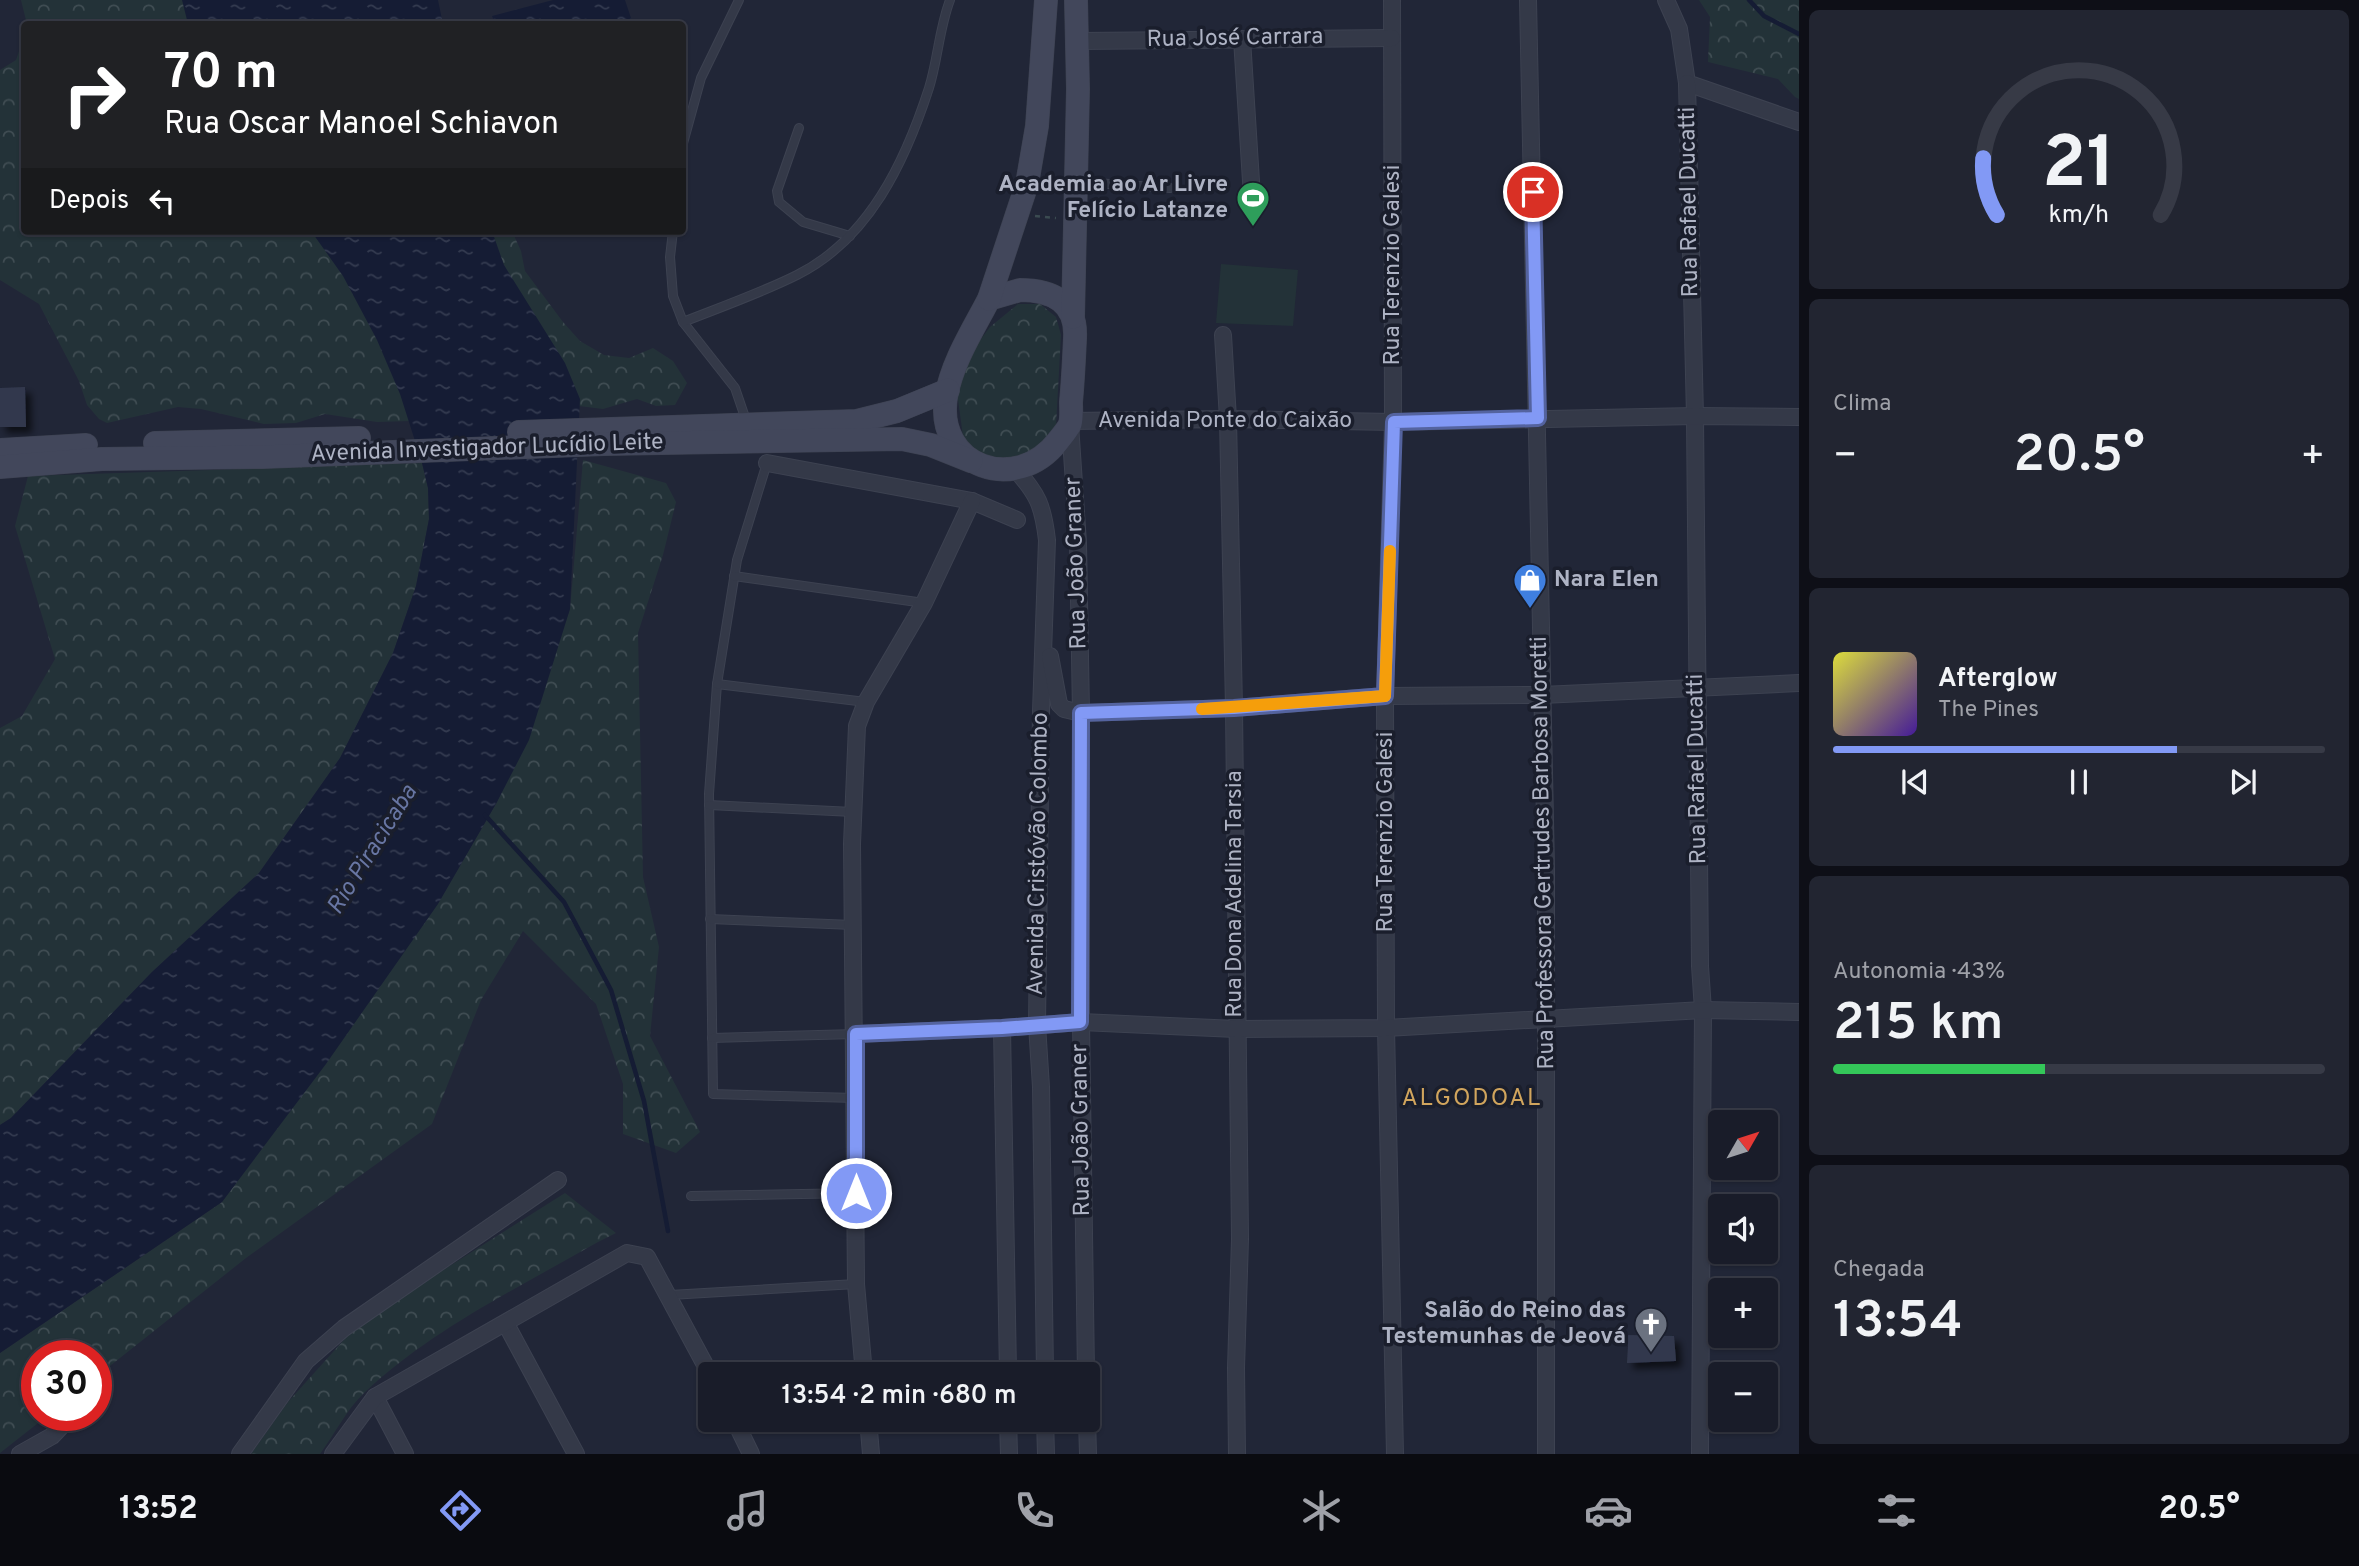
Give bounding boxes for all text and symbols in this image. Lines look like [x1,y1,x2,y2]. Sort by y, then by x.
street label: Rua José Carrara [1146,23,1324,55]
text: 70 m [164,44,278,106]
icon: right [49,49,140,140]
text: Rua Oscar Manoel Schiavon [164,105,559,145]
street label: Rua Rafael Ducatti [1674,106,1706,298]
text: 21 [2042,122,2116,214]
pin [1503,162,1563,222]
street label: Rua Terenzio Galesi [1379,165,1408,365]
place label: Academia ao Ar Livre Felício Latanze [998,171,1228,226]
icon: arrive [1514,173,1552,211]
sports icon: Academia ao Ar Livre Felício Latanze [1234,179,1272,228]
icon: left [143,182,181,220]
text: Depois [49,185,129,218]
text: km/h [2049,200,2109,232]
text: Clima [1833,390,1891,419]
street label: Avenida Ponte do Caixão [1098,407,1352,436]
text: 20.5° [2013,424,2145,490]
street label: Avenida Investigador Lucídio Leite [310,428,664,470]
text: − [1833,433,1858,482]
text: + [2300,433,2325,482]
street label: Rua João Graner [1059,476,1095,650]
shop icon: Nara Elen [1511,561,1549,610]
place label: Nara Elen [1554,566,1659,595]
street label: Rua Professora Gertrudes Barbosa Moretti [1526,636,1562,1070]
text: Afterglow [1938,663,2058,696]
street label: Rua Rafael Ducatti [1682,673,1714,865]
text: The Pines [1938,696,2039,725]
street label: Avenida Cristóvão Colombo [1022,712,1056,996]
street label: Rua Terenzio Galesi [1372,732,1401,932]
icon: previous [1896,763,1934,801]
icon: pause [2060,763,2098,801]
icon: next [2224,763,2262,801]
street label: Rua Dona Adelina Tarsia [1221,770,1250,1018]
water label: Rio Piracicaba [321,779,425,920]
text: Autonomia · 43% [1833,958,2005,987]
text: 215 km [1833,992,2004,1058]
street label: Rua João Graner [1066,1043,1098,1217]
district label: ALGODOAL [1402,1084,1542,1114]
north arrow [1708,1110,1778,1180]
map controls [1708,1110,1778,1432]
position arrow [819,1156,893,1230]
button: sound [1708,1194,1778,1264]
text: Chegada [1833,1256,1925,1285]
button: + [1708,1278,1778,1348]
text: 13:54 [1833,1290,1963,1356]
place label: Salão do Reino das Testemunhas de Jeová [1382,1297,1626,1352]
church icon: Salão do Reino das Testemunhas de Jeová [1632,1305,1670,1354]
speed limit sign: 30 [21,1340,112,1431]
button: − [1708,1362,1778,1432]
text: 13:54 · 2 min · 680 m [782,1380,1016,1413]
icon: directions [436,1486,485,1535]
icon: music [723,1486,772,1535]
icon: phone [1010,1486,1059,1535]
icon: climate [1297,1486,1346,1535]
icon: car [1584,1486,1633,1535]
icon: filters [1872,1486,1921,1535]
text: 13:52 [119,1490,198,1530]
text: 20.5° [2159,1490,2240,1530]

